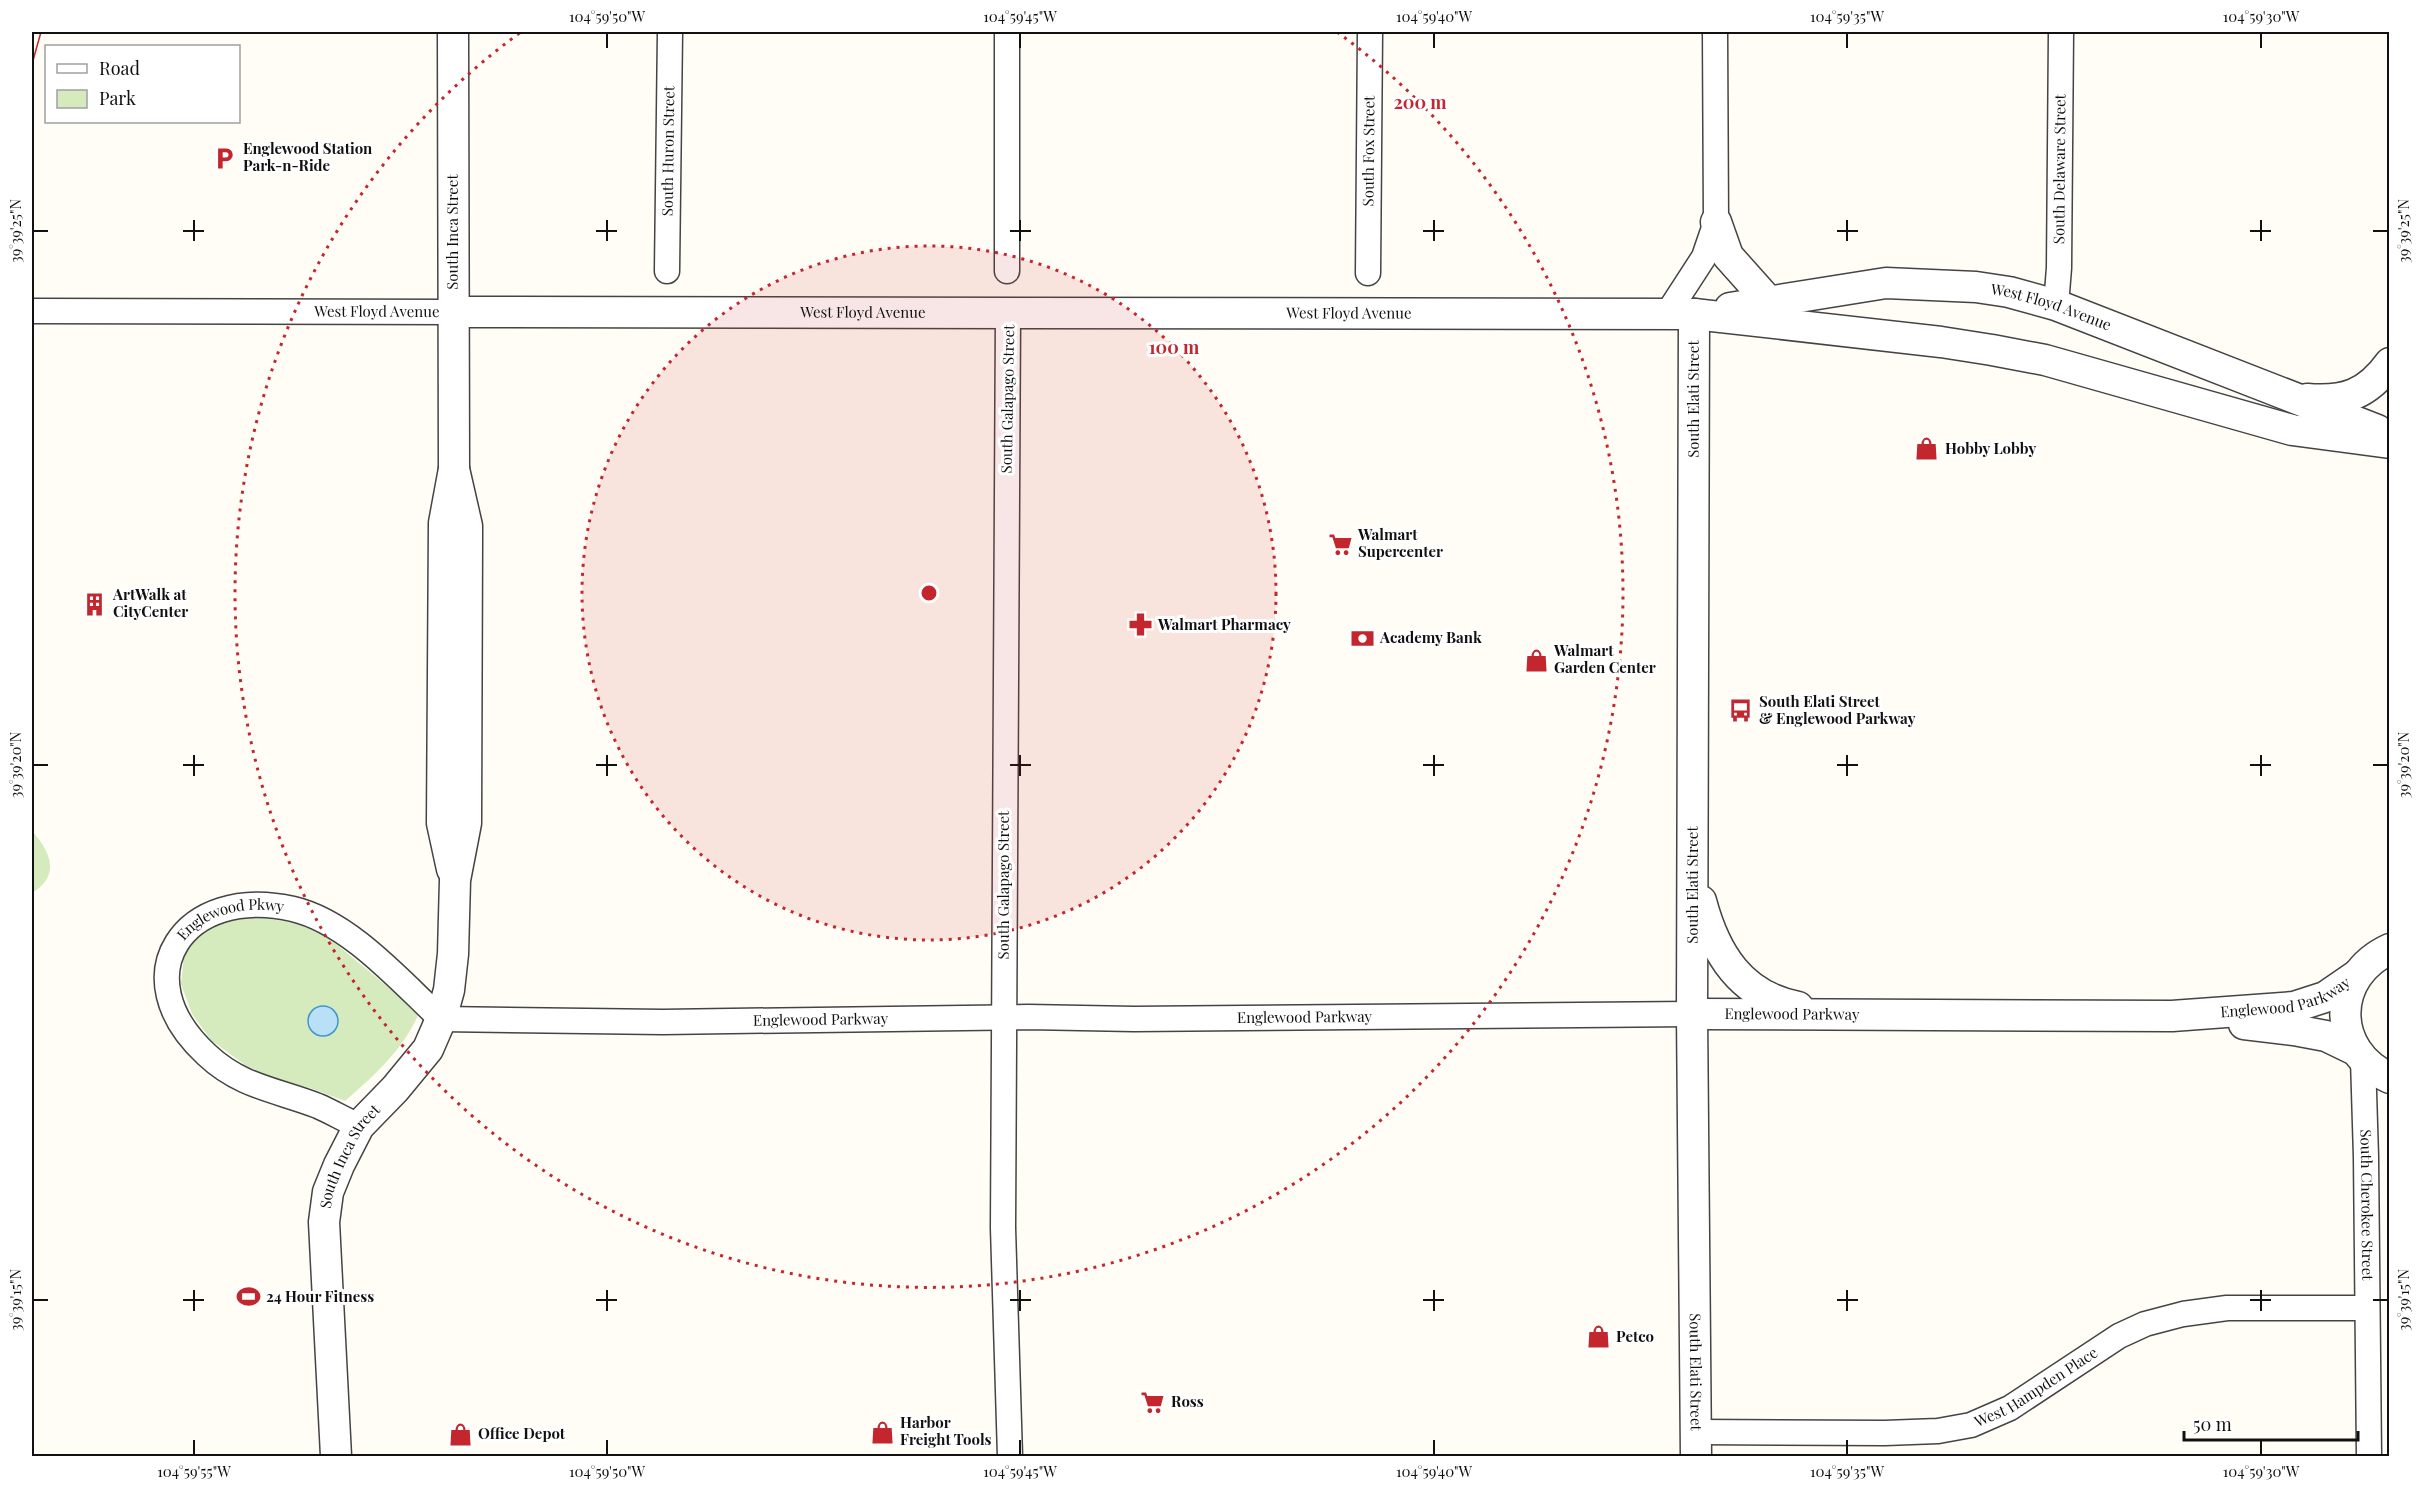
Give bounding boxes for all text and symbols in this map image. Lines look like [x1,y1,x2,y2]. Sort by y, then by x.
text: 104°59'50"W [569,6,645,26]
text: 104°59'45"W [983,6,1057,26]
text: 104°59'40"W [1396,6,1472,26]
text: 104°59'35"W [1810,6,1884,26]
text: 104°59'30"W [2223,6,2300,26]
legend [45,45,240,123]
text: Road [99,56,140,80]
street label: South Huron Street [657,85,678,216]
text: Park [99,86,136,110]
text: 200 m [1393,90,1447,114]
street label: South Delaware Street [2048,93,2069,244]
street label: South Fox Street [1358,95,1378,206]
place label: Englewood Station Park-n-Ride [243,138,373,175]
parking icon: Englewood Station Park-n-Ride [212,145,238,171]
street label: South Inca Street [442,174,462,290]
text: 39°39'25"N [5,199,25,263]
text: 39°39'25"N [2393,199,2413,263]
street label: West Floyd Avenue [1989,278,2114,335]
street label: West Floyd Avenue [313,301,440,321]
street label: West Floyd Avenue [799,302,926,322]
street label: West Floyd Avenue [1285,302,1412,323]
street label: South Galapago Street [996,324,1018,474]
text: 100 m [1149,335,1200,359]
street label: South Elati Street [1683,340,1703,458]
shop icon: Hobby Lobby [1914,436,1940,462]
place label: Hobby Lobby [1945,438,2036,458]
place label: Walmart Supercenter [1357,524,1443,561]
supermarket icon: Walmart Supercenter [1327,531,1353,557]
centre of rings [919,583,939,603]
place label: ArtWalk at CityCenter [112,584,188,621]
building icon: ArtWalk at CityCenter [82,591,108,617]
pharmacy icon: Walmart Pharmacy [1127,612,1153,638]
place label: Walmart Pharmacy [1157,614,1291,634]
bank icon: Academy Bank [1349,625,1375,651]
place label: Academy Bank [1379,627,1482,647]
place label: Walmart Garden Center [1553,640,1656,677]
shop icon: Walmart Garden Center [1523,647,1549,673]
place label: South Elati Street & Englewood Parkway [1759,691,1916,728]
bus stop icon: South Elati Street & Englewood Parkway [1728,698,1754,724]
text: 39°39'20"N [5,731,25,798]
text: 39°39'20"N [2393,731,2413,798]
street label: South Galapago Street [993,810,1013,959]
street label: South Elati Street [1682,826,1702,944]
street label: Englewood Pkwy [172,894,286,944]
street label: Englewood Parkway [2219,971,2354,1021]
street label: Englewood Parkway [1724,1003,1860,1024]
street label: Englewood Parkway [1237,1006,1373,1027]
street label: Englewood Parkway [753,1008,889,1030]
street label: South Inca Street [315,1099,384,1209]
street label: South Cherokee Street [2356,1129,2378,1281]
text: 39°39'15"N [5,1269,25,1331]
text: 39°39'15"N [2393,1269,2413,1331]
sports icon: 24 Hour Fitness [235,1284,261,1310]
place label: 24 Hour Fitness [266,1286,374,1306]
street label: South Elati Street [1686,1313,1707,1432]
shop icon: Petco [1585,1324,1611,1350]
place label: Petco [1616,1326,1654,1346]
street label: West Hampden Place [1970,1342,2101,1432]
supermarket icon: Ross [1140,1389,1166,1415]
place label: Ross [1171,1391,1204,1411]
scale bar [2184,1404,2358,1442]
place label: Harbor Freight Tools [900,1412,992,1449]
text: 50 m [2193,1412,2232,1436]
shop icon: Harbor Freight Tools [869,1419,895,1445]
shop icon: Office Depot [447,1421,473,1447]
place label: Office Depot [478,1423,566,1443]
text: 104°59'55"W [157,1461,231,1481]
text: 104°59'50"W [569,1461,645,1481]
text: 104°59'45"W [983,1461,1057,1481]
text: 104°59'40"W [1396,1461,1472,1481]
text: 104°59'35"W [1810,1461,1884,1481]
text: 104°59'30"W [2223,1461,2300,1481]

